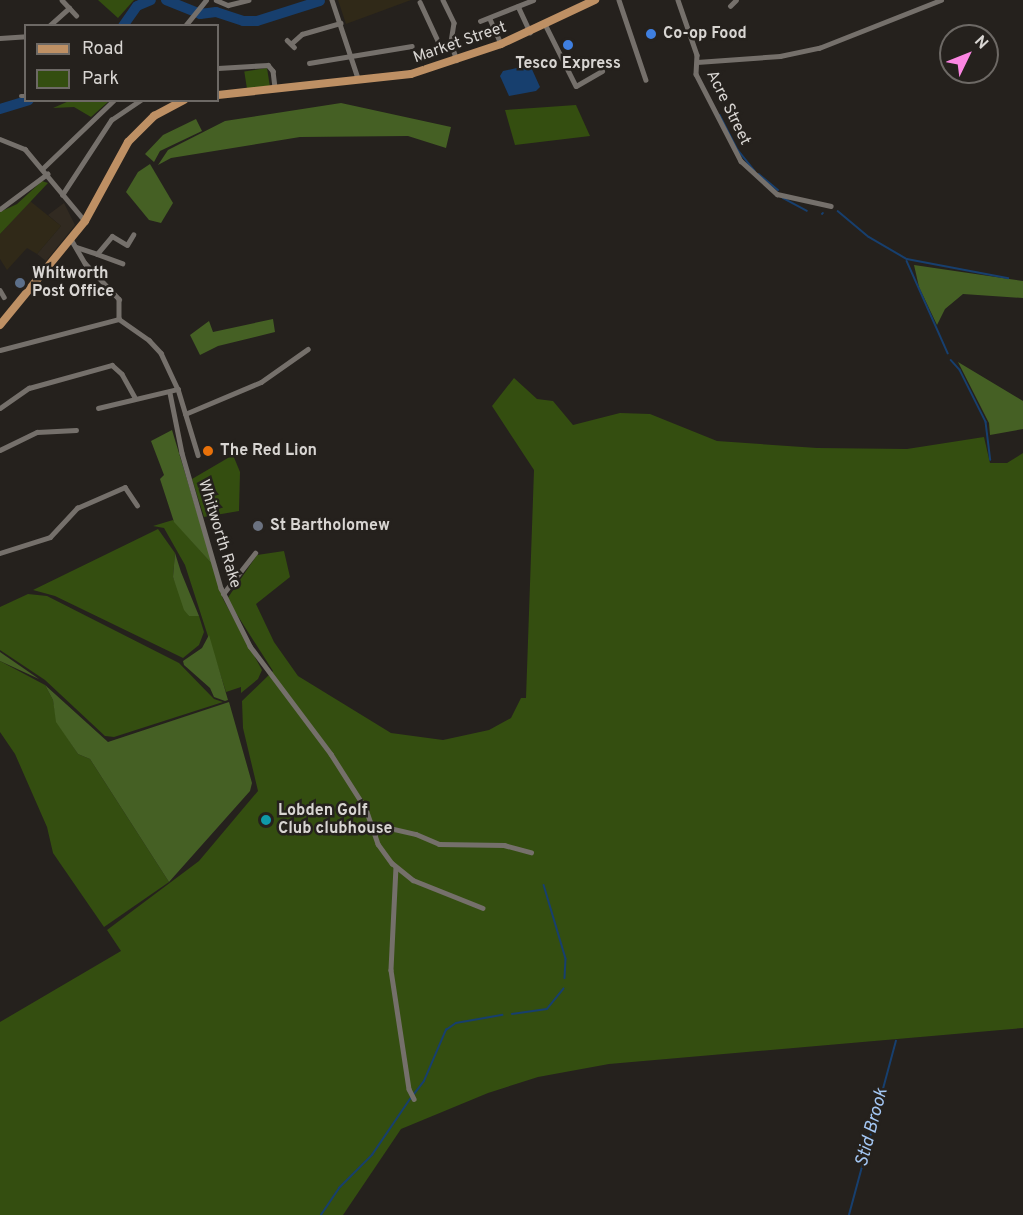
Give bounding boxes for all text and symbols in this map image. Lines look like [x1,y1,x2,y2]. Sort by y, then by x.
street label: Market Street [411,18,509,68]
legend [24,24,219,102]
place label: Co-op Food [663,24,747,44]
north arrow [939,24,999,84]
marker: Co-op Food [644,27,658,41]
text: N [969,32,992,54]
text: Road [82,38,124,61]
marker: Tesco Express [561,38,575,52]
place label: Tesco Express [515,54,621,74]
street label: Acre Street [702,67,754,149]
text: Park [82,68,119,91]
place label: Whitworth Post Office [32,264,114,302]
marker: Whitworth Post Office [13,276,27,290]
place label: The Red Lion [220,441,317,461]
marker: The Red Lion [201,444,215,458]
street label: Whitworth Rake [193,477,245,591]
place label: St Bartholomew [270,516,390,536]
marker: St Bartholomew [251,519,265,533]
place label: Lobden Golf Club clubhouse [278,801,392,839]
marker: Lobden Golf Club clubhouse [259,813,273,827]
water label: Stid Brook [852,1086,894,1170]

